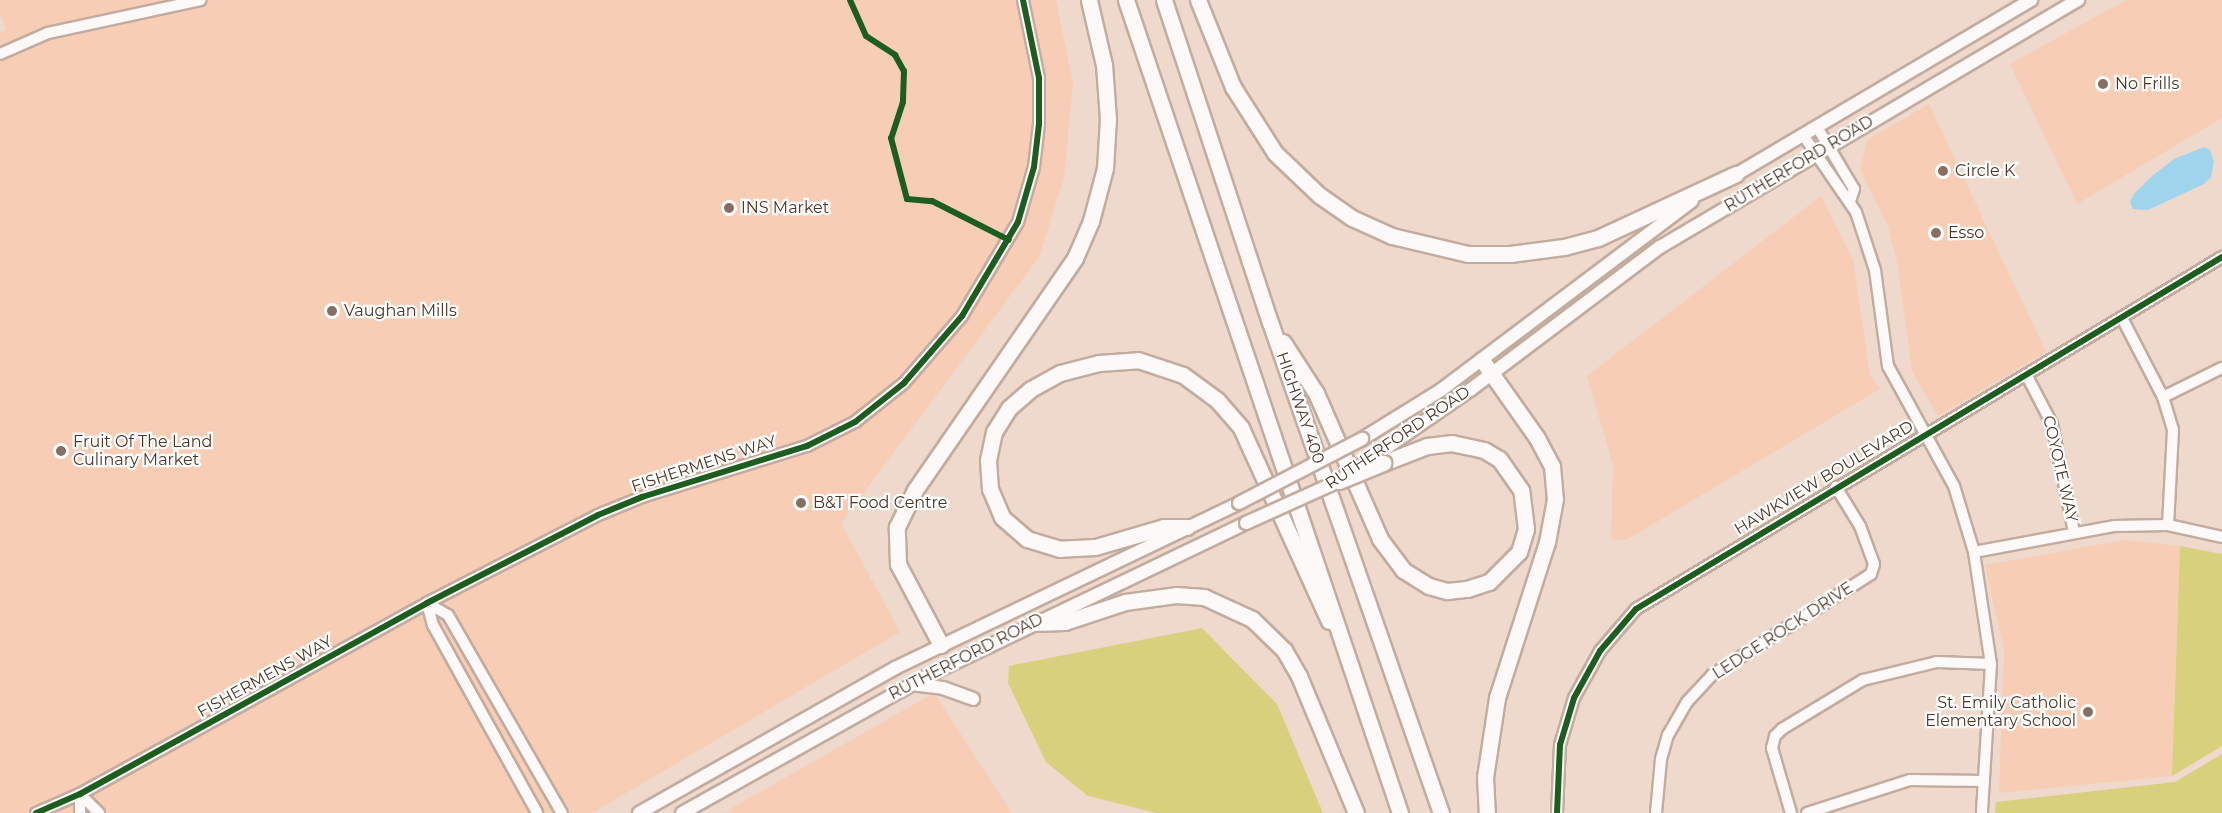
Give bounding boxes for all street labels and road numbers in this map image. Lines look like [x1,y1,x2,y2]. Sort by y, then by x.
street label: RUTHERFORD ROAD [1721,112,1877,216]
street label: HIGHWAY 400 [1272,350,1328,466]
street label: RUTHERFORD ROAD [1322,382,1474,494]
street label: COYOTE WAY [2038,414,2082,524]
street label: HAWKVIEW BOULEVARD [1731,417,1917,539]
street label: FISHERMENS WAY [629,432,779,496]
street label: LEDGE ROCK DRIVE [1709,578,1857,684]
street label: RUTHERFORD ROAD [886,610,1046,704]
street label: FISHERMENS WAY [194,632,336,722]

